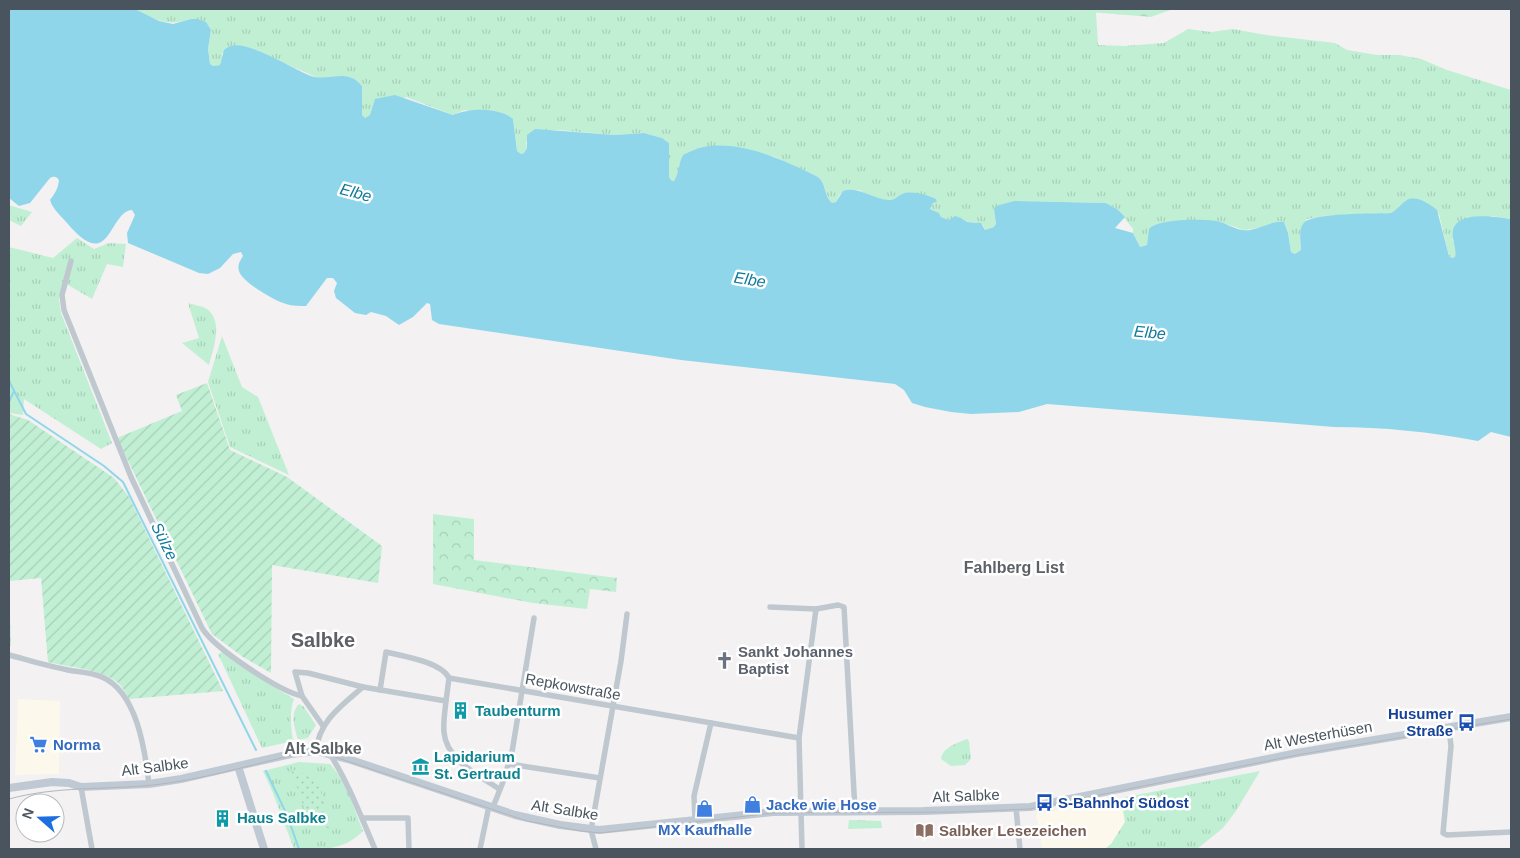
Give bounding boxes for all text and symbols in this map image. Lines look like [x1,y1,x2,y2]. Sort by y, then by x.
water label: Elbe [338,180,374,205]
water label: Elbe [733,269,767,290]
water label: Elbe [1133,323,1167,342]
water label: Sülze [148,520,181,563]
district label: Fahlberg List [964,559,1065,576]
district label: Salbke [291,629,355,651]
place label: Sankt Johannes Baptist [738,643,853,677]
church icon: Sankt Johannes Baptist [714,651,734,671]
street label: Repkowstraße [524,670,622,703]
building icon: Taubenturm [451,701,471,721]
place label: Taubenturm [475,702,561,719]
place label: Husumer Straße [1388,705,1453,739]
bus stop icon: Husumer Straße [1457,713,1477,733]
street label: Alt Westerhüsen [1262,718,1373,753]
supermarket icon: Norma [29,735,49,755]
place label: Norma [53,736,101,753]
district label: Alt Salbke [284,740,362,757]
place label: Lapidarium St. Gertraud [434,748,521,782]
street label: Alt Salbke [120,754,189,779]
museum icon: Lapidarium St. Gertraud [410,756,430,776]
street label: Alt Salbke [932,786,1000,805]
north arrow [15,793,65,843]
bus stop icon: S-Bahnhof Südost [1034,793,1054,813]
place label: S-Bahnhof Südost [1058,794,1189,811]
shop icon: Jacke wie Hose [742,795,762,815]
street label: Alt Salbke [530,796,600,823]
place label: Jacke wie Hose [766,796,877,813]
shop icon: MX Kaufhalle [695,799,715,819]
text: N [19,806,37,821]
building icon: Haus Salbke [213,808,233,828]
place label: Haus Salbke [237,809,326,826]
place label: MX Kaufhalle [658,821,752,838]
library icon: Salbker Lesezeichen [915,821,935,841]
place label: Salbker Lesezeichen [939,822,1087,839]

